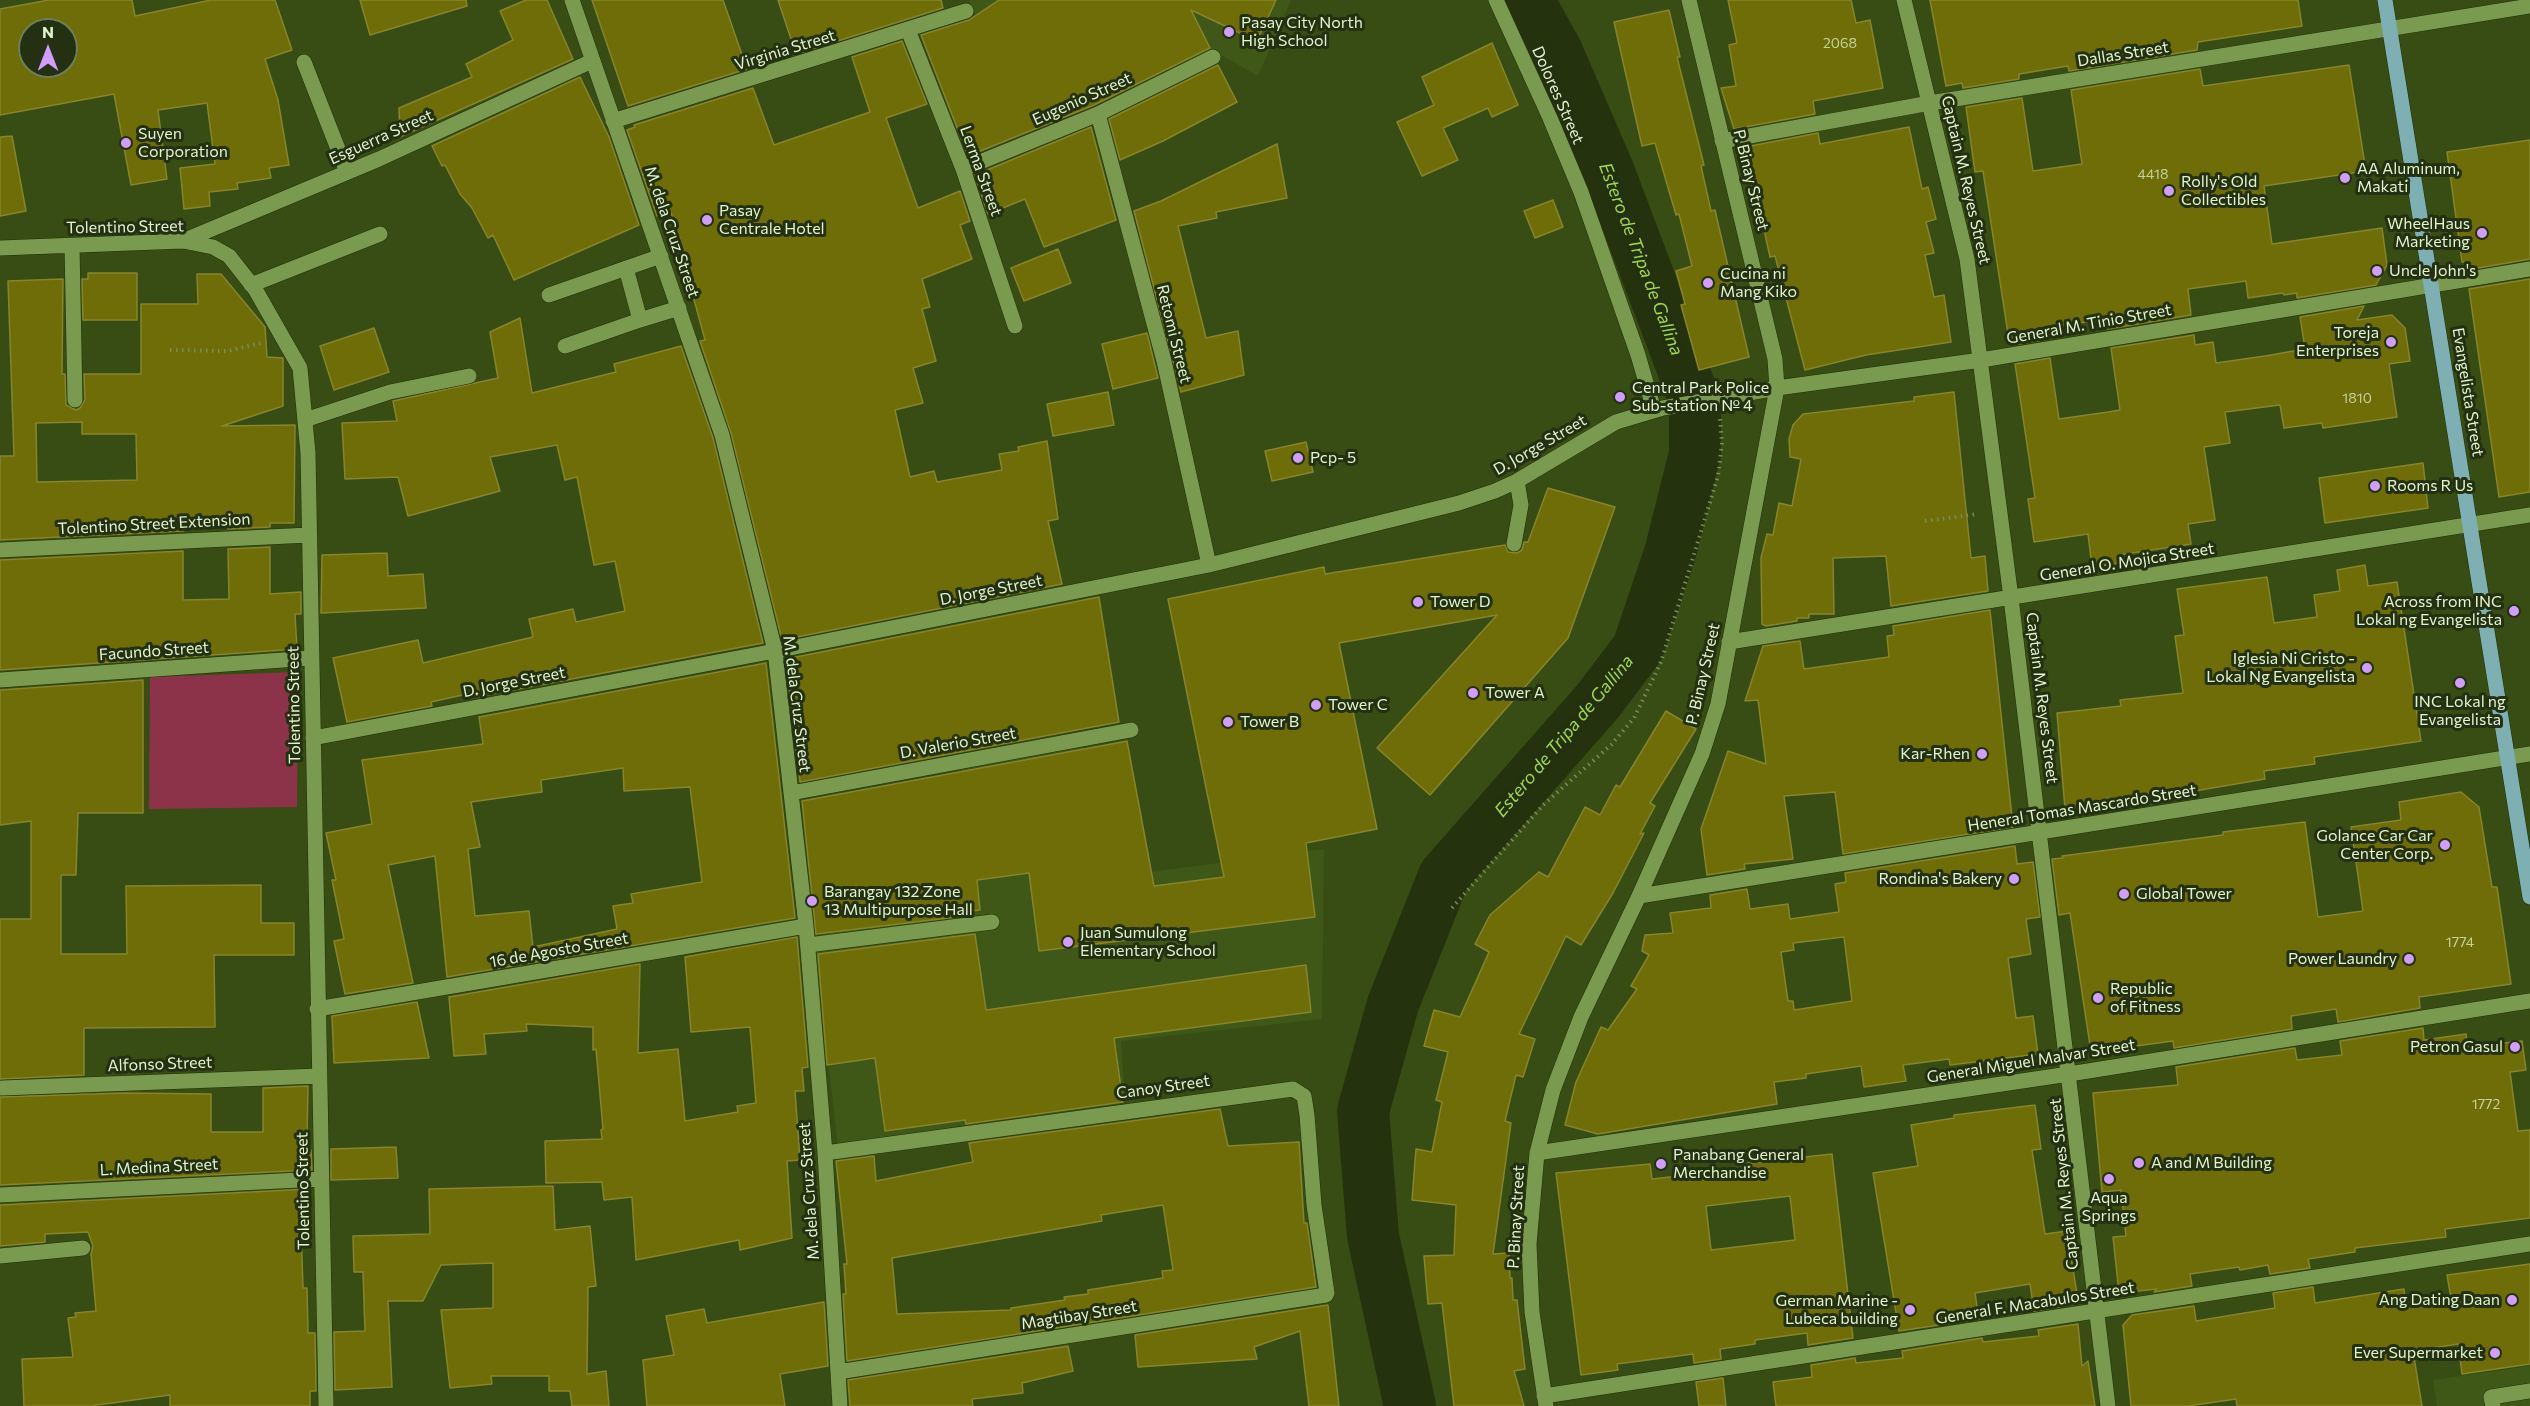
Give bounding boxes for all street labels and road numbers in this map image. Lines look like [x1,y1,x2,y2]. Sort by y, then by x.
street label: Virginia Street [732,26,838,74]
street label: Dallas Street [2076,37,2170,71]
street label: Dolores Street [1528,43,1588,147]
street label: Eugenio Street [1029,69,1135,129]
street label: Captain M. Reyes Street [1937,94,1995,266]
street label: Esguerra Street [326,105,436,169]
street label: Lerma Street [956,123,1006,219]
street label: P. Binay Street [1729,127,1773,233]
street label: M. dela Cruz Street [640,164,704,300]
street label: Tolentino Street [66,216,184,238]
street label: Retomi Street [1152,283,1196,385]
street label: General M. Tinio Street [2005,300,2173,348]
street label: Evangelista Street [2448,326,2488,458]
street label: D. Jorge Street [1490,411,1590,479]
street label: Tolentino Street Extension [57,509,251,539]
street label: General O. Mojica Street [2038,539,2216,585]
street label: D. Jorge Street [938,571,1044,609]
street label: Captain M. Reyes Street [2022,611,2062,785]
street label: P. Binay Street [1682,621,1724,727]
street label: M. dela Cruz Street [779,634,815,774]
street label: Facundo Street [98,638,210,664]
street label: Tolentino Street [283,646,305,764]
street label: D. Jorge Street [461,663,567,701]
street label: D. Valerio Street [898,723,1018,763]
street label: Heneral Tomas Mascardo Street [1966,780,2198,836]
street label: 16 de Agosto Street [488,928,630,972]
street label: General Miguel Malvar Street [1925,1035,2137,1087]
street label: Alfonso Street [107,1053,213,1075]
street label: Canoy Street [1115,1071,1211,1103]
street label: Captain M. Reyes Street [2045,1097,2083,1271]
street label: M. dela Cruz Street [795,1122,823,1260]
street label: Tolentino Street [292,1132,314,1250]
street label: L. Medina Street [99,1154,219,1180]
street label: P. Binay Street [1504,1165,1528,1269]
street label: General F. Macabulos Street [1934,1278,2136,1328]
street label: Magtibay Street [1020,1296,1138,1334]

